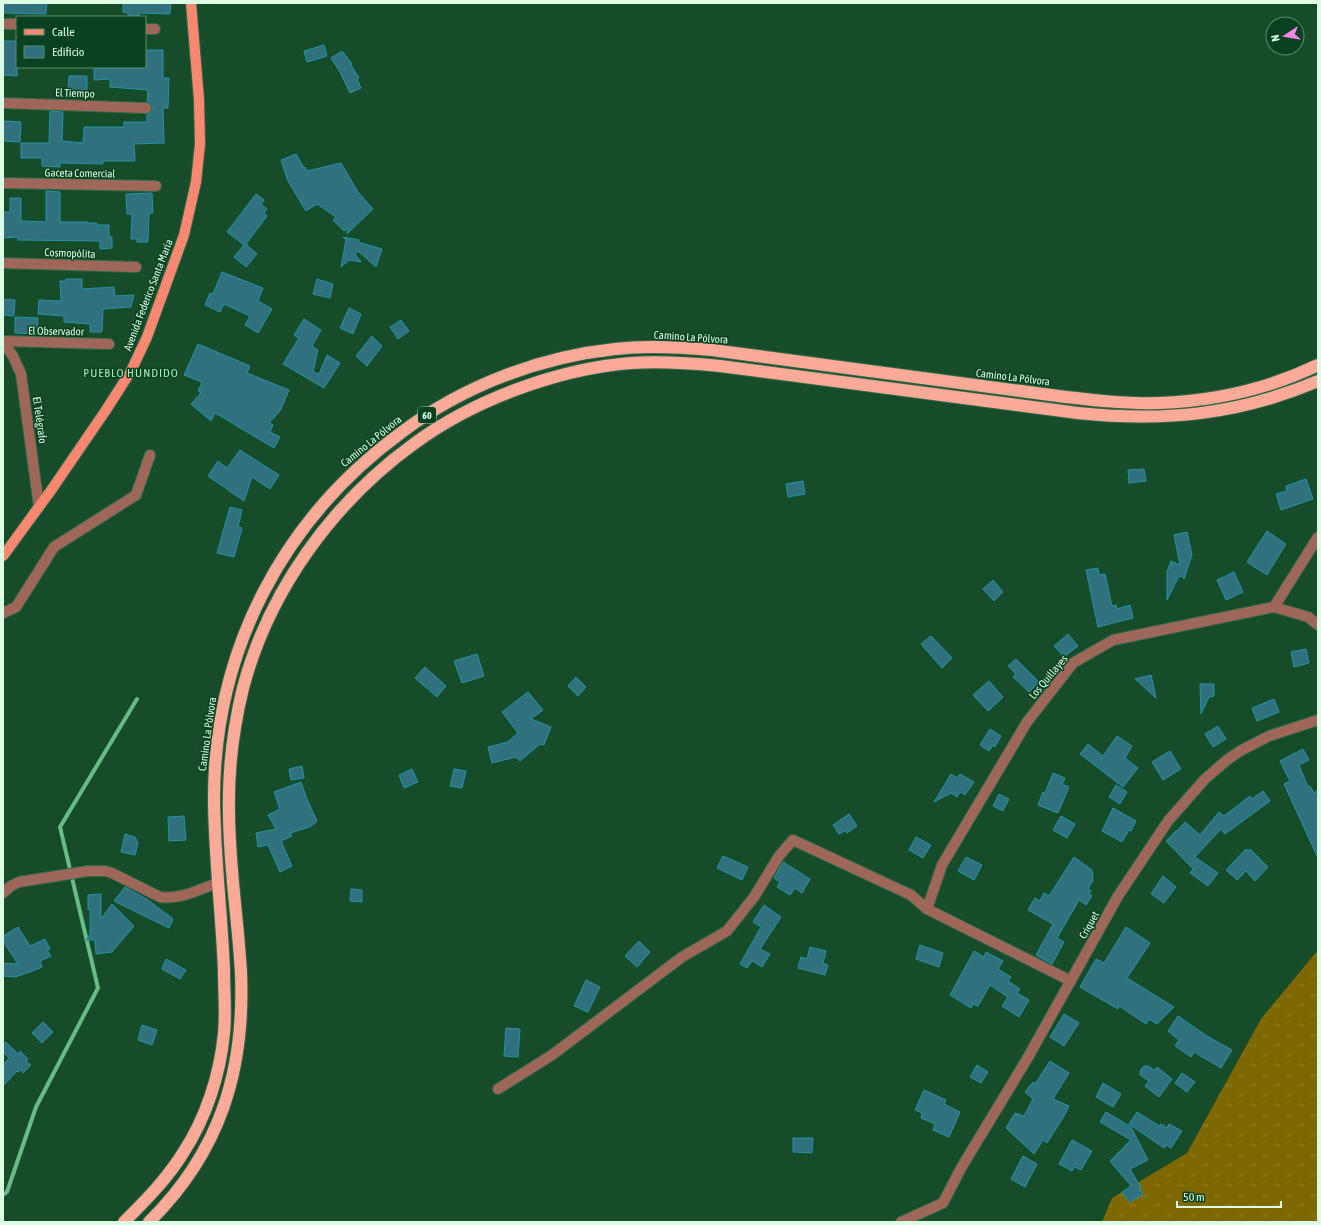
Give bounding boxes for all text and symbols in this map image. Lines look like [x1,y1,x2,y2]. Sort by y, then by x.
legend [16,16,146,68]
north arrow [1265,16,1305,56]
text: Calle [52,25,75,39]
text: N [1269,34,1282,43]
text: Edificio [52,45,85,59]
street label: El Tiempo [55,86,95,100]
street label: Gaceta Comercial [45,166,116,180]
street label: Avenida Federico Santa María [121,237,175,353]
street label: Cosmopólita [44,246,96,260]
street label: El Observador [28,325,85,338]
street label: Camino La Pólvora [653,328,729,346]
district label: PUEBLO HUNDIDO [83,366,179,380]
street label: Camino La Pólvora [975,367,1051,387]
street label: El Telégrafo [31,396,49,444]
road number: 60 [418,407,436,423]
street label: Camino La Pólvora [338,413,404,469]
street label: Los Quillayes [1026,653,1070,701]
street label: Camino La Pólvora [196,696,218,772]
street label: Criquet [1077,909,1101,941]
scale bar [1177,1183,1281,1209]
text: 50 m [1183,1190,1205,1204]

